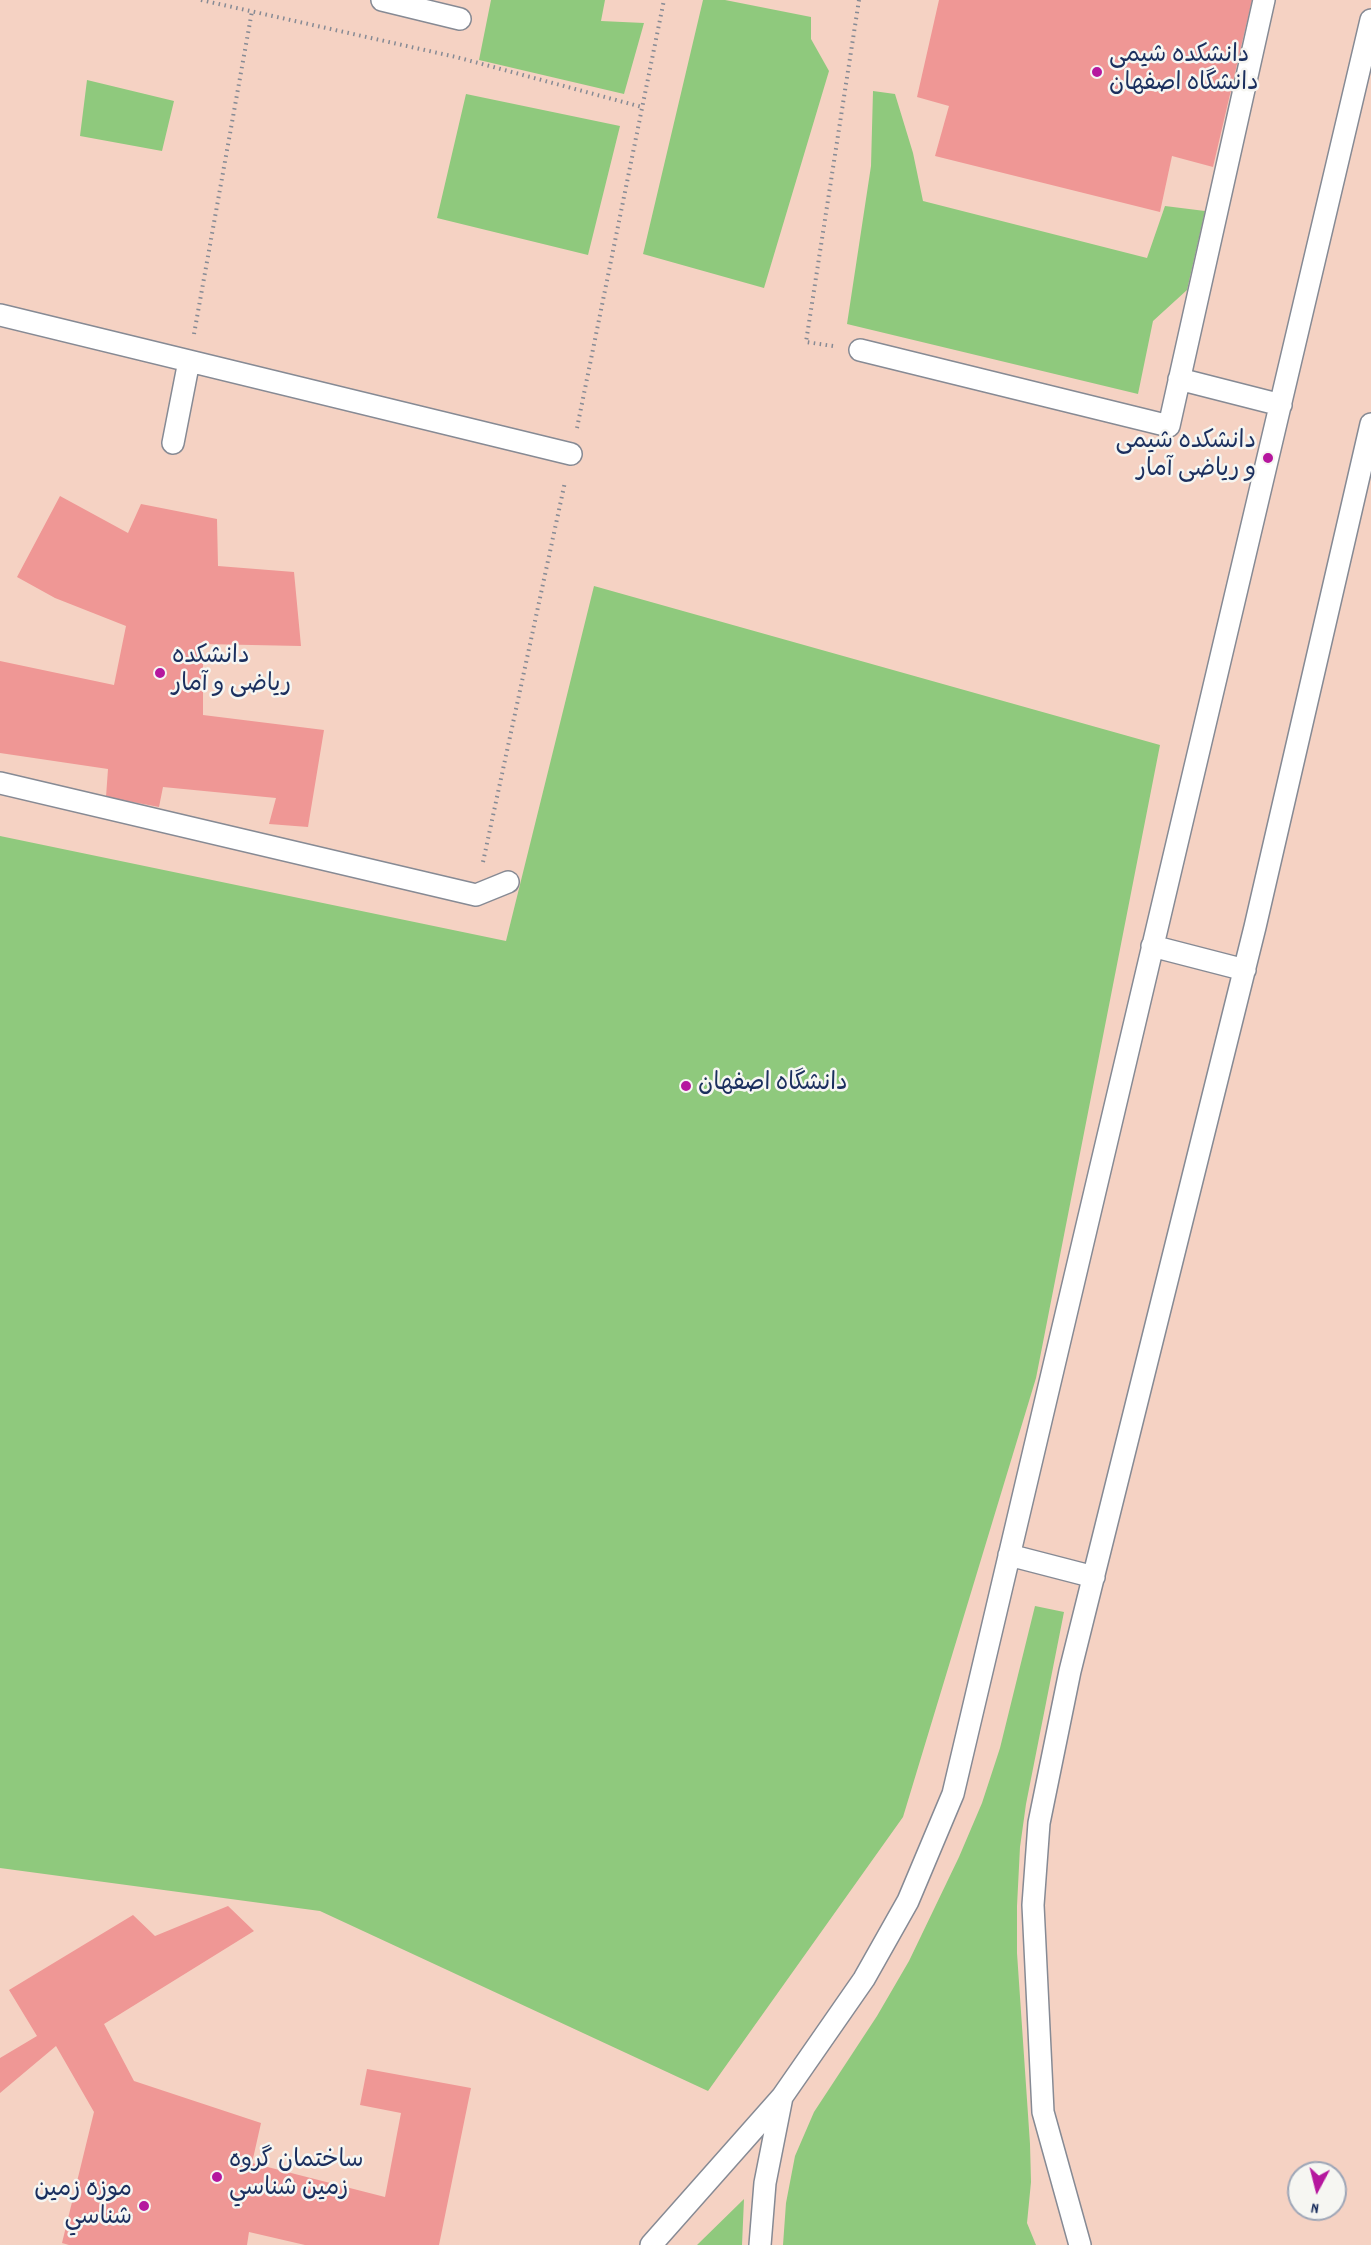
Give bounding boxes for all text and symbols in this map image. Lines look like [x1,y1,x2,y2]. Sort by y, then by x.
place label: دانشکده شیمی دانشگاه اصفهان [1109,44,1259,100]
marker: دانشکده شیمی دانشگاه اصفهان [1090,65,1104,79]
place label: دانشکده شیمی و ریاضی آمار [1116,430,1256,486]
marker: دانشکده شیمی و ریاضی آمار [1261,451,1275,465]
place label: دانشکده ریاضی و آمار [172,645,291,701]
marker: دانشکده ریاضی و آمار [153,666,167,680]
place label: دانشگاه اصفهان [698,1072,848,1100]
marker: دانشگاه اصفهان [679,1079,693,1093]
place label: ساختمان گروه زمين شناسي [229,2149,364,2205]
north arrow [1287,2161,1347,2221]
marker: ساختمان گروه زمين شناسي [210,2170,224,2184]
place label: موزه زمين شناسي [34,2178,132,2234]
text: N [1310,2195,1320,2219]
marker: موزه زمين شناسي [137,2199,151,2213]

